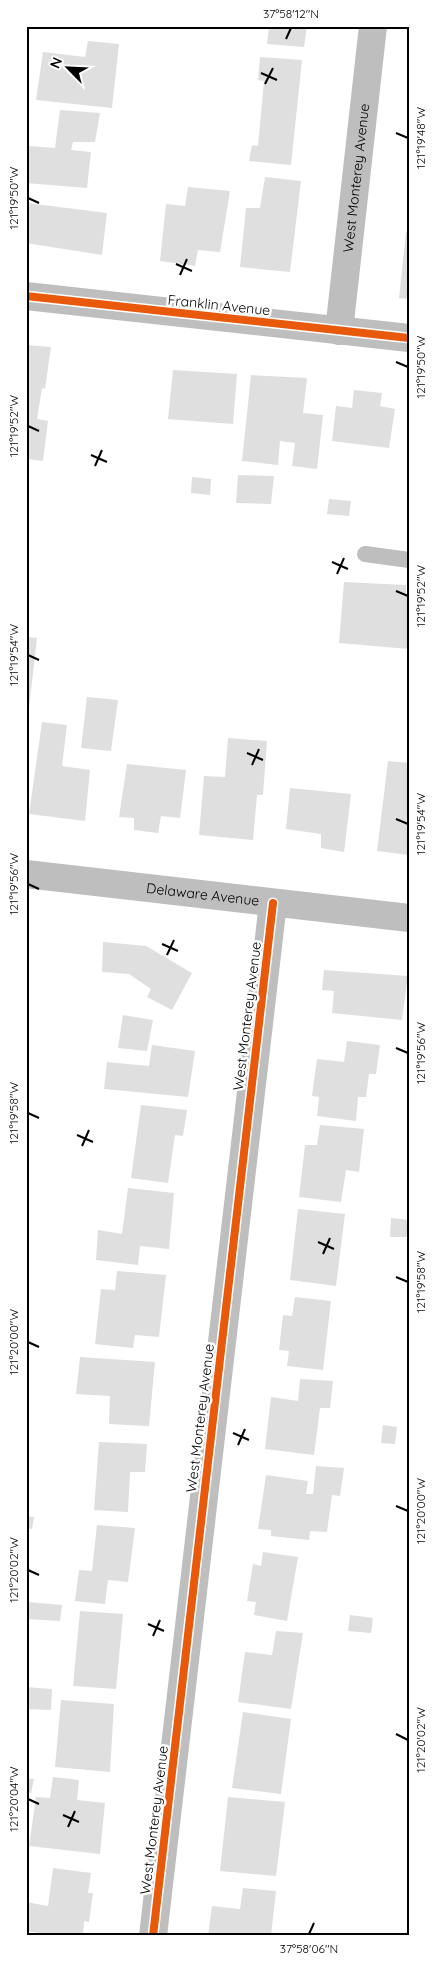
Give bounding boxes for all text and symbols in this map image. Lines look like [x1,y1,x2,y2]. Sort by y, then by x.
text: 37°58'12"N [263,6,319,21]
north arrow [42,42,92,92]
text: N [46,54,66,71]
street label: West Monterey Avenue [339,102,373,253]
text: 121°19'48"W [413,107,428,169]
text: 121°19'50"W [6,166,21,229]
street label: Franklin Avenue [167,291,271,319]
text: 121°19'50"W [413,335,428,398]
text: 121°19'52"W [6,394,21,457]
text: 121°19'52"W [413,564,428,627]
text: 121°19'54"W [6,624,21,686]
text: 121°19'54"W [413,793,428,855]
text: 121°19'56"W [6,853,21,915]
street label: Delaware Avenue [145,879,260,910]
street label: West Monterey Avenue [229,941,265,1091]
text: 121°19'56"W [413,1022,428,1084]
text: 121°19'58"W [6,1082,21,1144]
text: 121°19'58"W [413,1251,428,1313]
text: 121°20'00"W [6,1309,21,1375]
street label: West Monterey Avenue [182,1343,218,1493]
text: 121°20'00"W [413,1478,428,1544]
text: 121°20'02"W [6,1537,21,1603]
text: 121°20'02"W [413,1707,428,1773]
street label: West Monterey Avenue [136,1745,172,1895]
text: 121°20'04"W [6,1766,21,1832]
text: 37°58'06"N [280,1941,338,1956]

